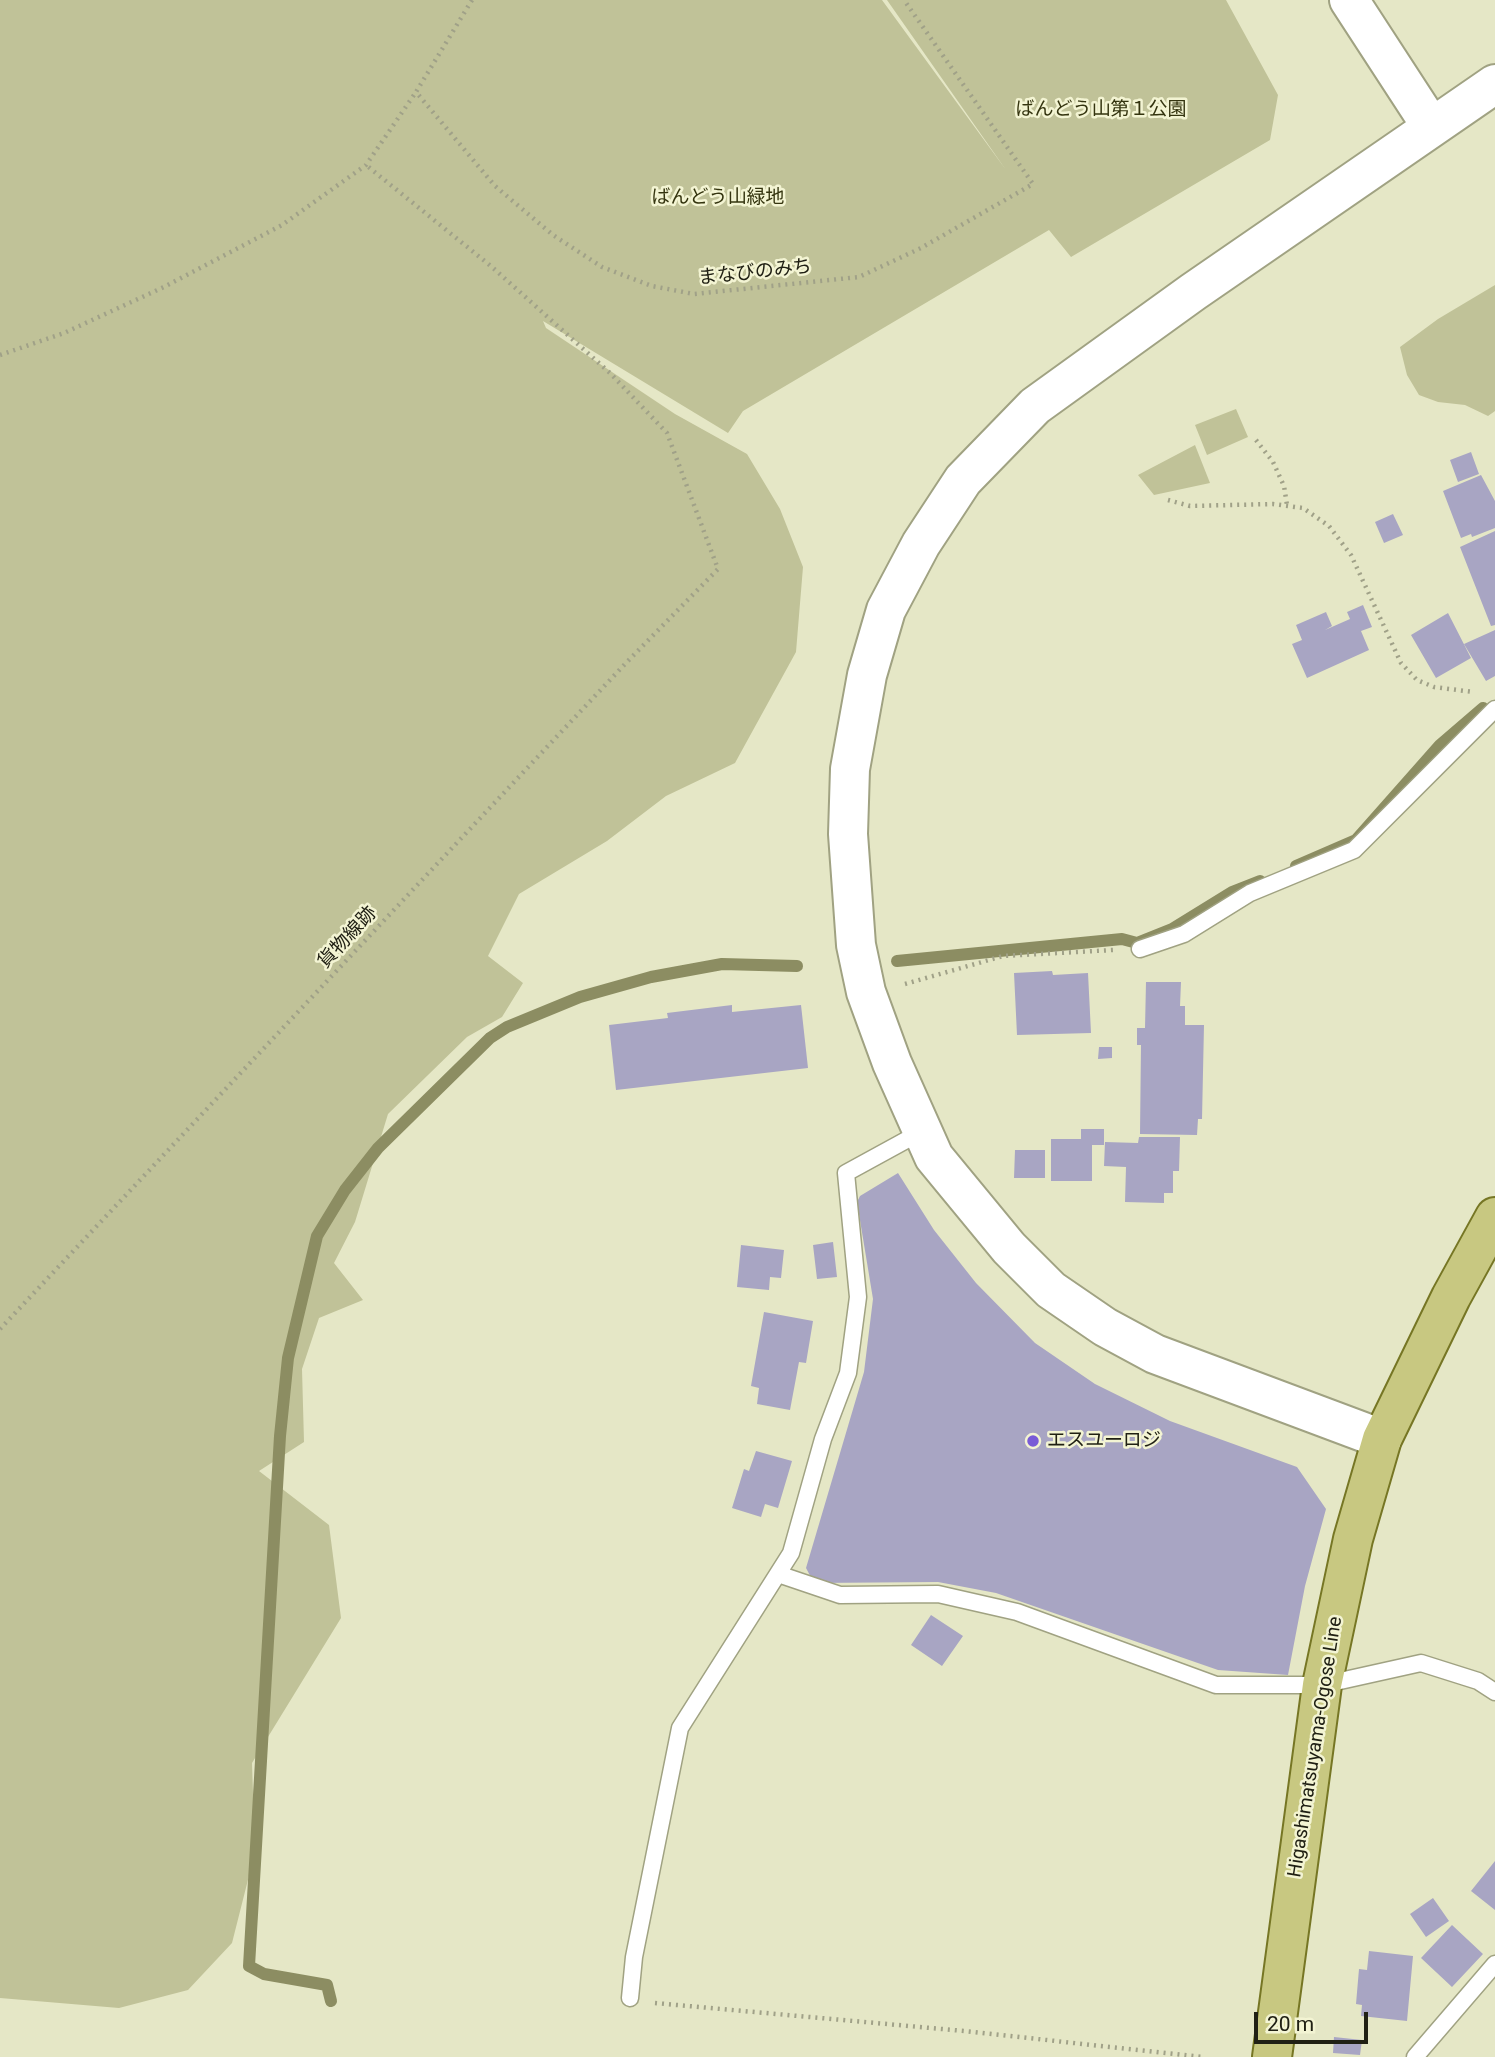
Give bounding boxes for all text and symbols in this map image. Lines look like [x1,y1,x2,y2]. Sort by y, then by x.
park label: ばんどう山第１公園 [1016,99,1186,121]
park label: ばんどう山緑地 [652,187,784,209]
street label: まなびのみち [697,256,813,290]
street label: 貨物線跡 [314,902,382,974]
place label: エスユーロジ [1047,1430,1161,1452]
marker: エスユーロジ [1025,1433,1041,1449]
street label: Higashimatsuyama-Ogose Line [1284,1615,1348,1879]
scale bar [1257,1997,1371,2041]
text: 20 m [1267,2012,1314,2036]

